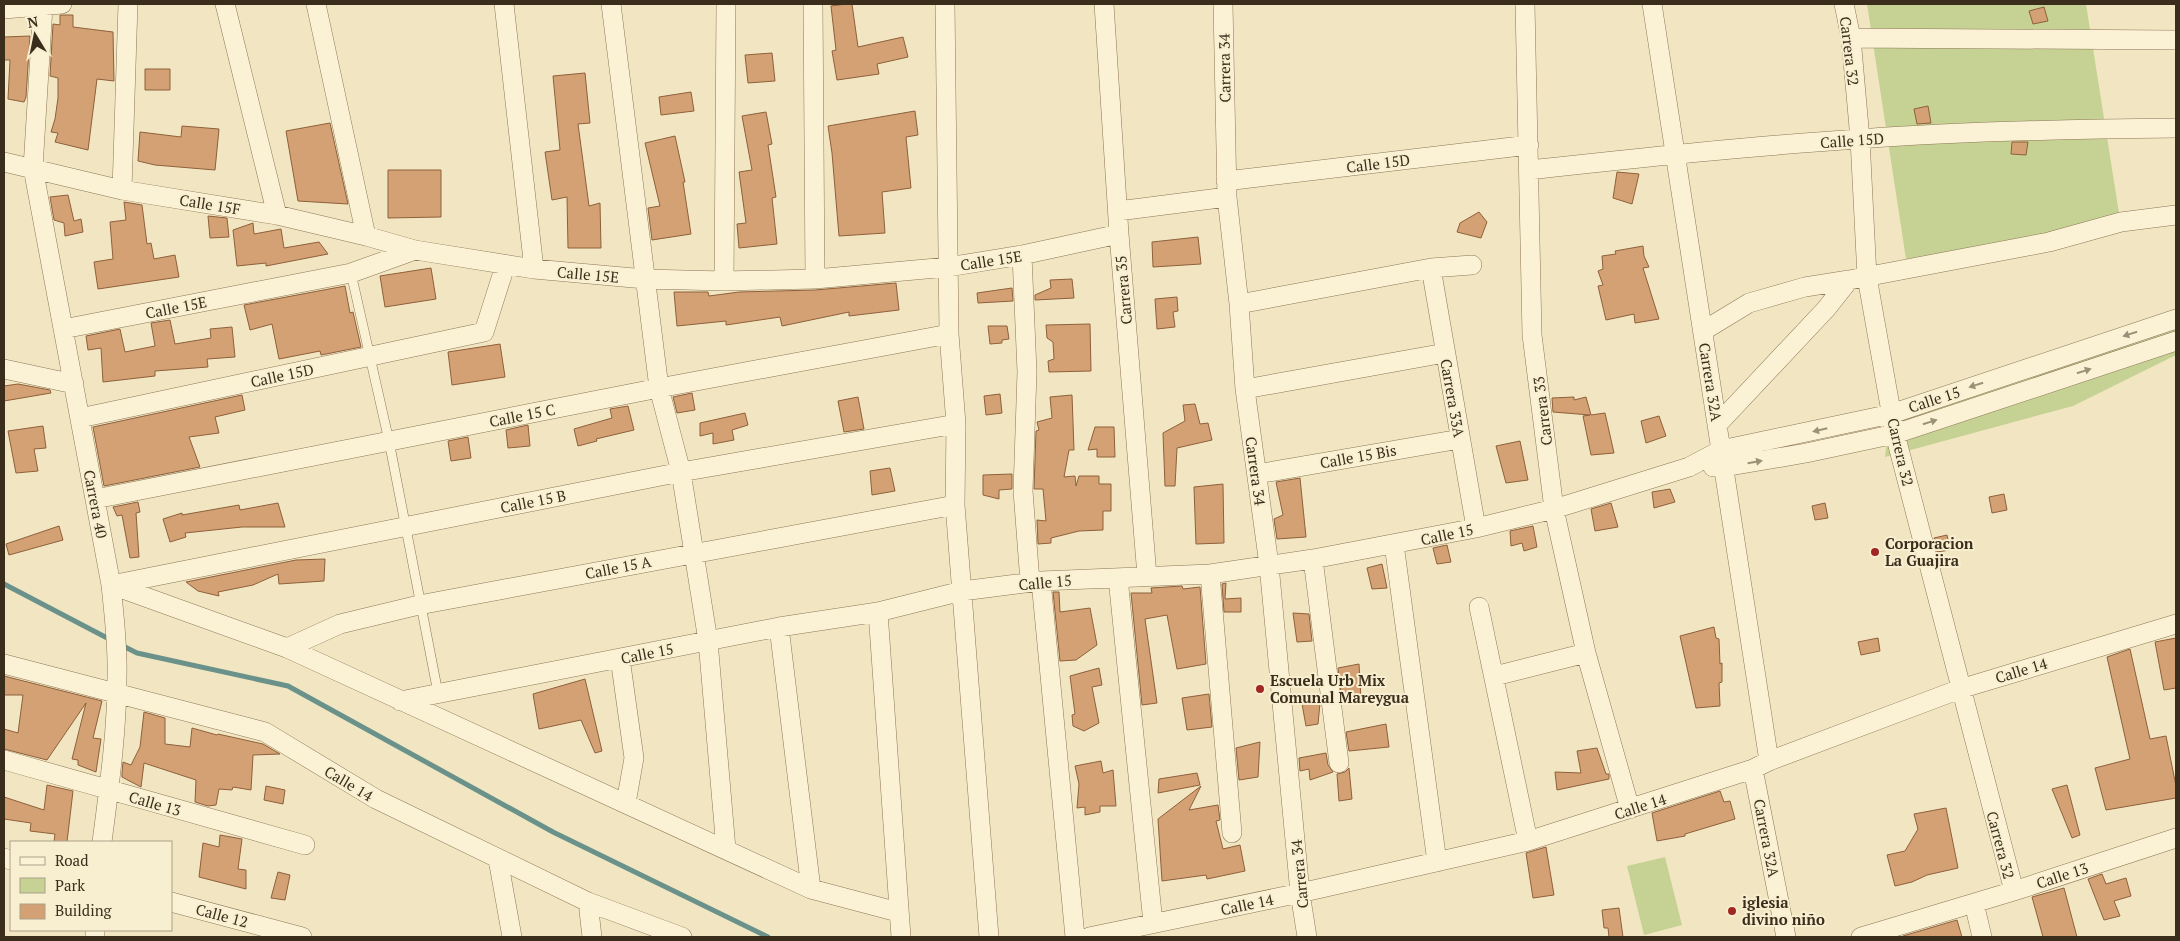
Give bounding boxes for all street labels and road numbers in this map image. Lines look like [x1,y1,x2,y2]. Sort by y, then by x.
street label: Carrera 32 [1836,15,1864,87]
street label: Carrera 34 [1213,33,1235,103]
street label: Calle 15D [1819,128,1885,152]
street label: Calle 15D [1345,149,1411,177]
street label: Calle 15F [178,189,242,219]
street label: Calle 15E [959,245,1023,275]
street label: Carrera 35 [1110,255,1136,325]
street label: Calle 15E [556,261,620,287]
street label: Calle 15E [144,291,208,323]
street label: Carrera 32A [1695,341,1727,424]
street label: Carrera 33A [1436,357,1470,440]
street label: Calle 15D [249,359,315,391]
street label: Carrera 33 [1528,375,1556,447]
street label: Calle 15 [1905,381,1963,417]
street label: Calle 15 C [487,399,557,431]
street label: Carrera 32 [1883,416,1919,488]
street label: Carrera 34 [1241,435,1271,507]
street label: Calle 15 Bis [1318,439,1398,473]
street label: Carrera 40 [80,468,112,540]
street label: Calle 15 B [499,485,567,517]
street label: Calle 15 [1419,519,1475,549]
street label: Calle 15 A [583,551,654,583]
street label: Calle 15 [1018,570,1072,594]
street label: Calle 15 [619,638,675,668]
street label: Calle 14 [1993,653,2049,687]
street label: Calle 14 [321,761,377,805]
street label: Calle 13 [127,786,183,820]
street label: Calle 14 [1611,788,1669,824]
street label: Carrera 32A [1750,797,1785,880]
street label: Carrera 32 [1982,809,2020,881]
street label: Carrera 34 [1285,839,1313,909]
street label: Calle 13 [2033,857,2091,893]
street label: Calle 14 [1219,889,1275,919]
street label: Calle 12 [194,898,250,932]

